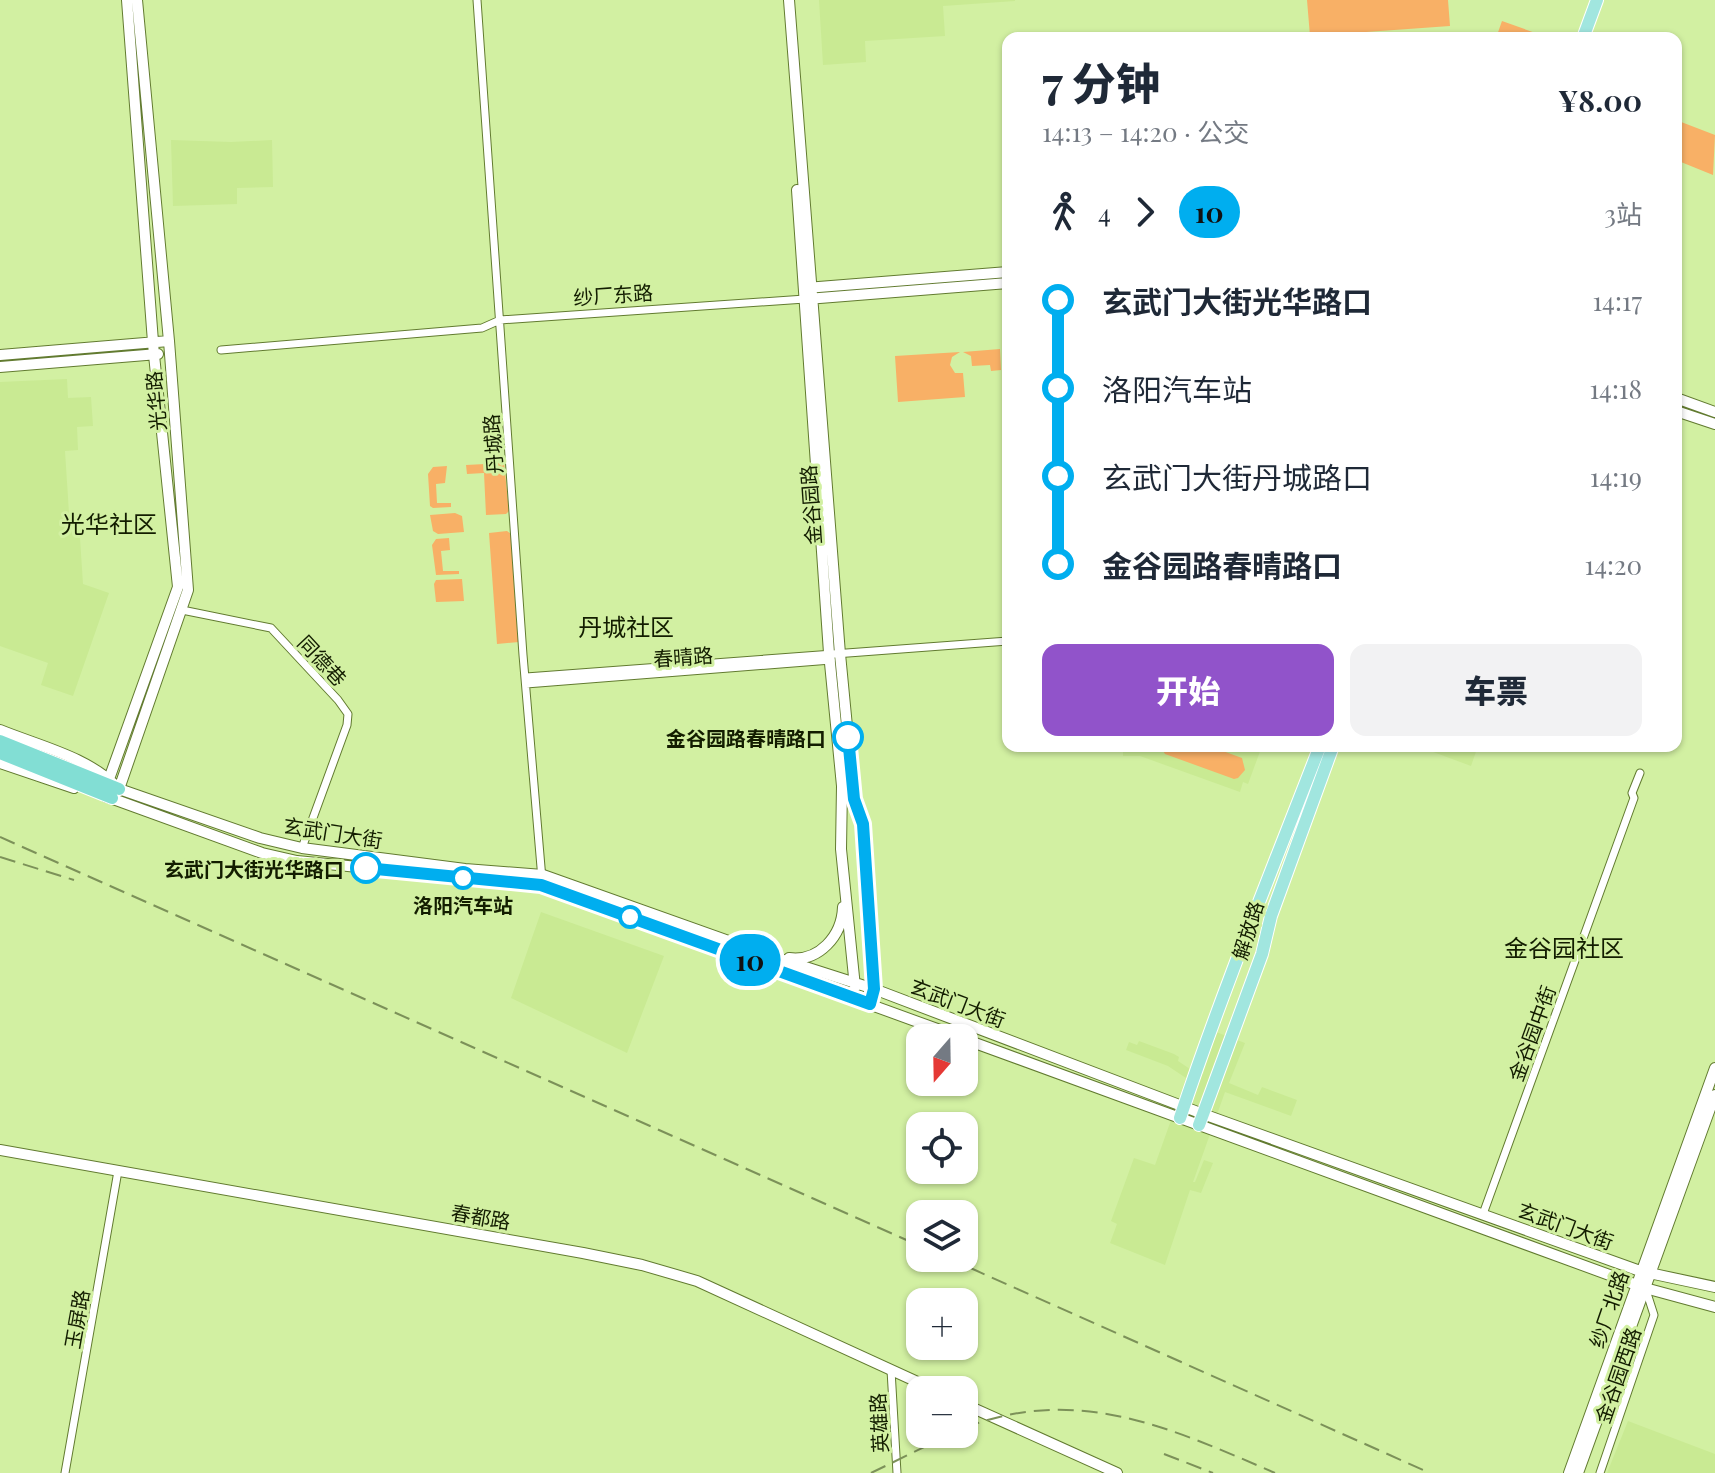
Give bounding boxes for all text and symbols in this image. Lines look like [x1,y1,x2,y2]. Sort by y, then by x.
text: 7 分钟 [1042,52,1160,111]
text: ¥8.00 [1558,80,1642,120]
text: 14:13 – 14:20 · 公交 [1042,114,1249,149]
icon: walk [1042,190,1086,234]
icon: forward [1123,190,1167,234]
text: 10 [1195,193,1224,230]
text: 4 [1098,195,1111,230]
text: 3站 [1604,196,1642,231]
street label: 纱厂东路 [572,278,654,310]
text: 玄武门大街光华路口 [1102,281,1372,321]
text: 14:17 [1592,283,1642,318]
text: 洛阳汽车站 [1102,369,1252,409]
street label: 光华路 [139,370,171,432]
text: 14:18 [1589,371,1642,406]
street label: 丹城路 [476,413,508,475]
text: 玄武门大街丹城路口 [1102,457,1372,497]
text: 14:19 [1590,459,1642,494]
street label: 金谷园路 [794,464,826,546]
district label: 光华社区 [61,507,157,539]
text: 金谷园路春晴路口 [1102,545,1342,585]
text: 14:20 [1585,547,1642,582]
district label: 丹城社区 [578,610,674,642]
street label: 同德巷 [293,629,353,691]
street label: 春晴路 [652,640,714,672]
button: 开始 [1042,644,1334,736]
button: 车票 [1350,644,1642,736]
marker: 金谷园路春晴路口 [833,722,863,752]
place label: 金谷园路春晴路口 [666,724,826,751]
street label: 玄武门大街 [282,811,384,853]
marker: 玄武门大街光华路口 [351,853,381,883]
place label: 玄武门大街光华路口 [164,855,344,882]
marker: 洛阳汽车站 [452,867,474,889]
place label: 洛阳汽车站 [413,891,513,918]
street label: 解放路 [1225,897,1269,963]
unlabelled marker [619,906,641,928]
district label: 金谷园社区 [1504,931,1624,963]
line badge: 10 [714,934,786,986]
text: 10 [736,941,764,978]
street label: 玄武门大街 [906,971,1010,1033]
street label: 金谷园中街 [1501,981,1561,1085]
north arrow [906,1024,978,1096]
map controls [906,1024,978,1448]
button: locate [906,1112,978,1184]
street label: 玄武门大街 [1514,1195,1618,1255]
street label: 春都路 [449,1197,513,1235]
button: layers [906,1200,978,1272]
street label: 纱厂北路 [1582,1267,1634,1351]
street label: 玉屏路 [57,1287,95,1351]
button: + [906,1288,978,1360]
street label: 金谷园西路 [1588,1323,1646,1427]
button: − [906,1376,978,1448]
street label: 英雄路 [863,1392,893,1454]

